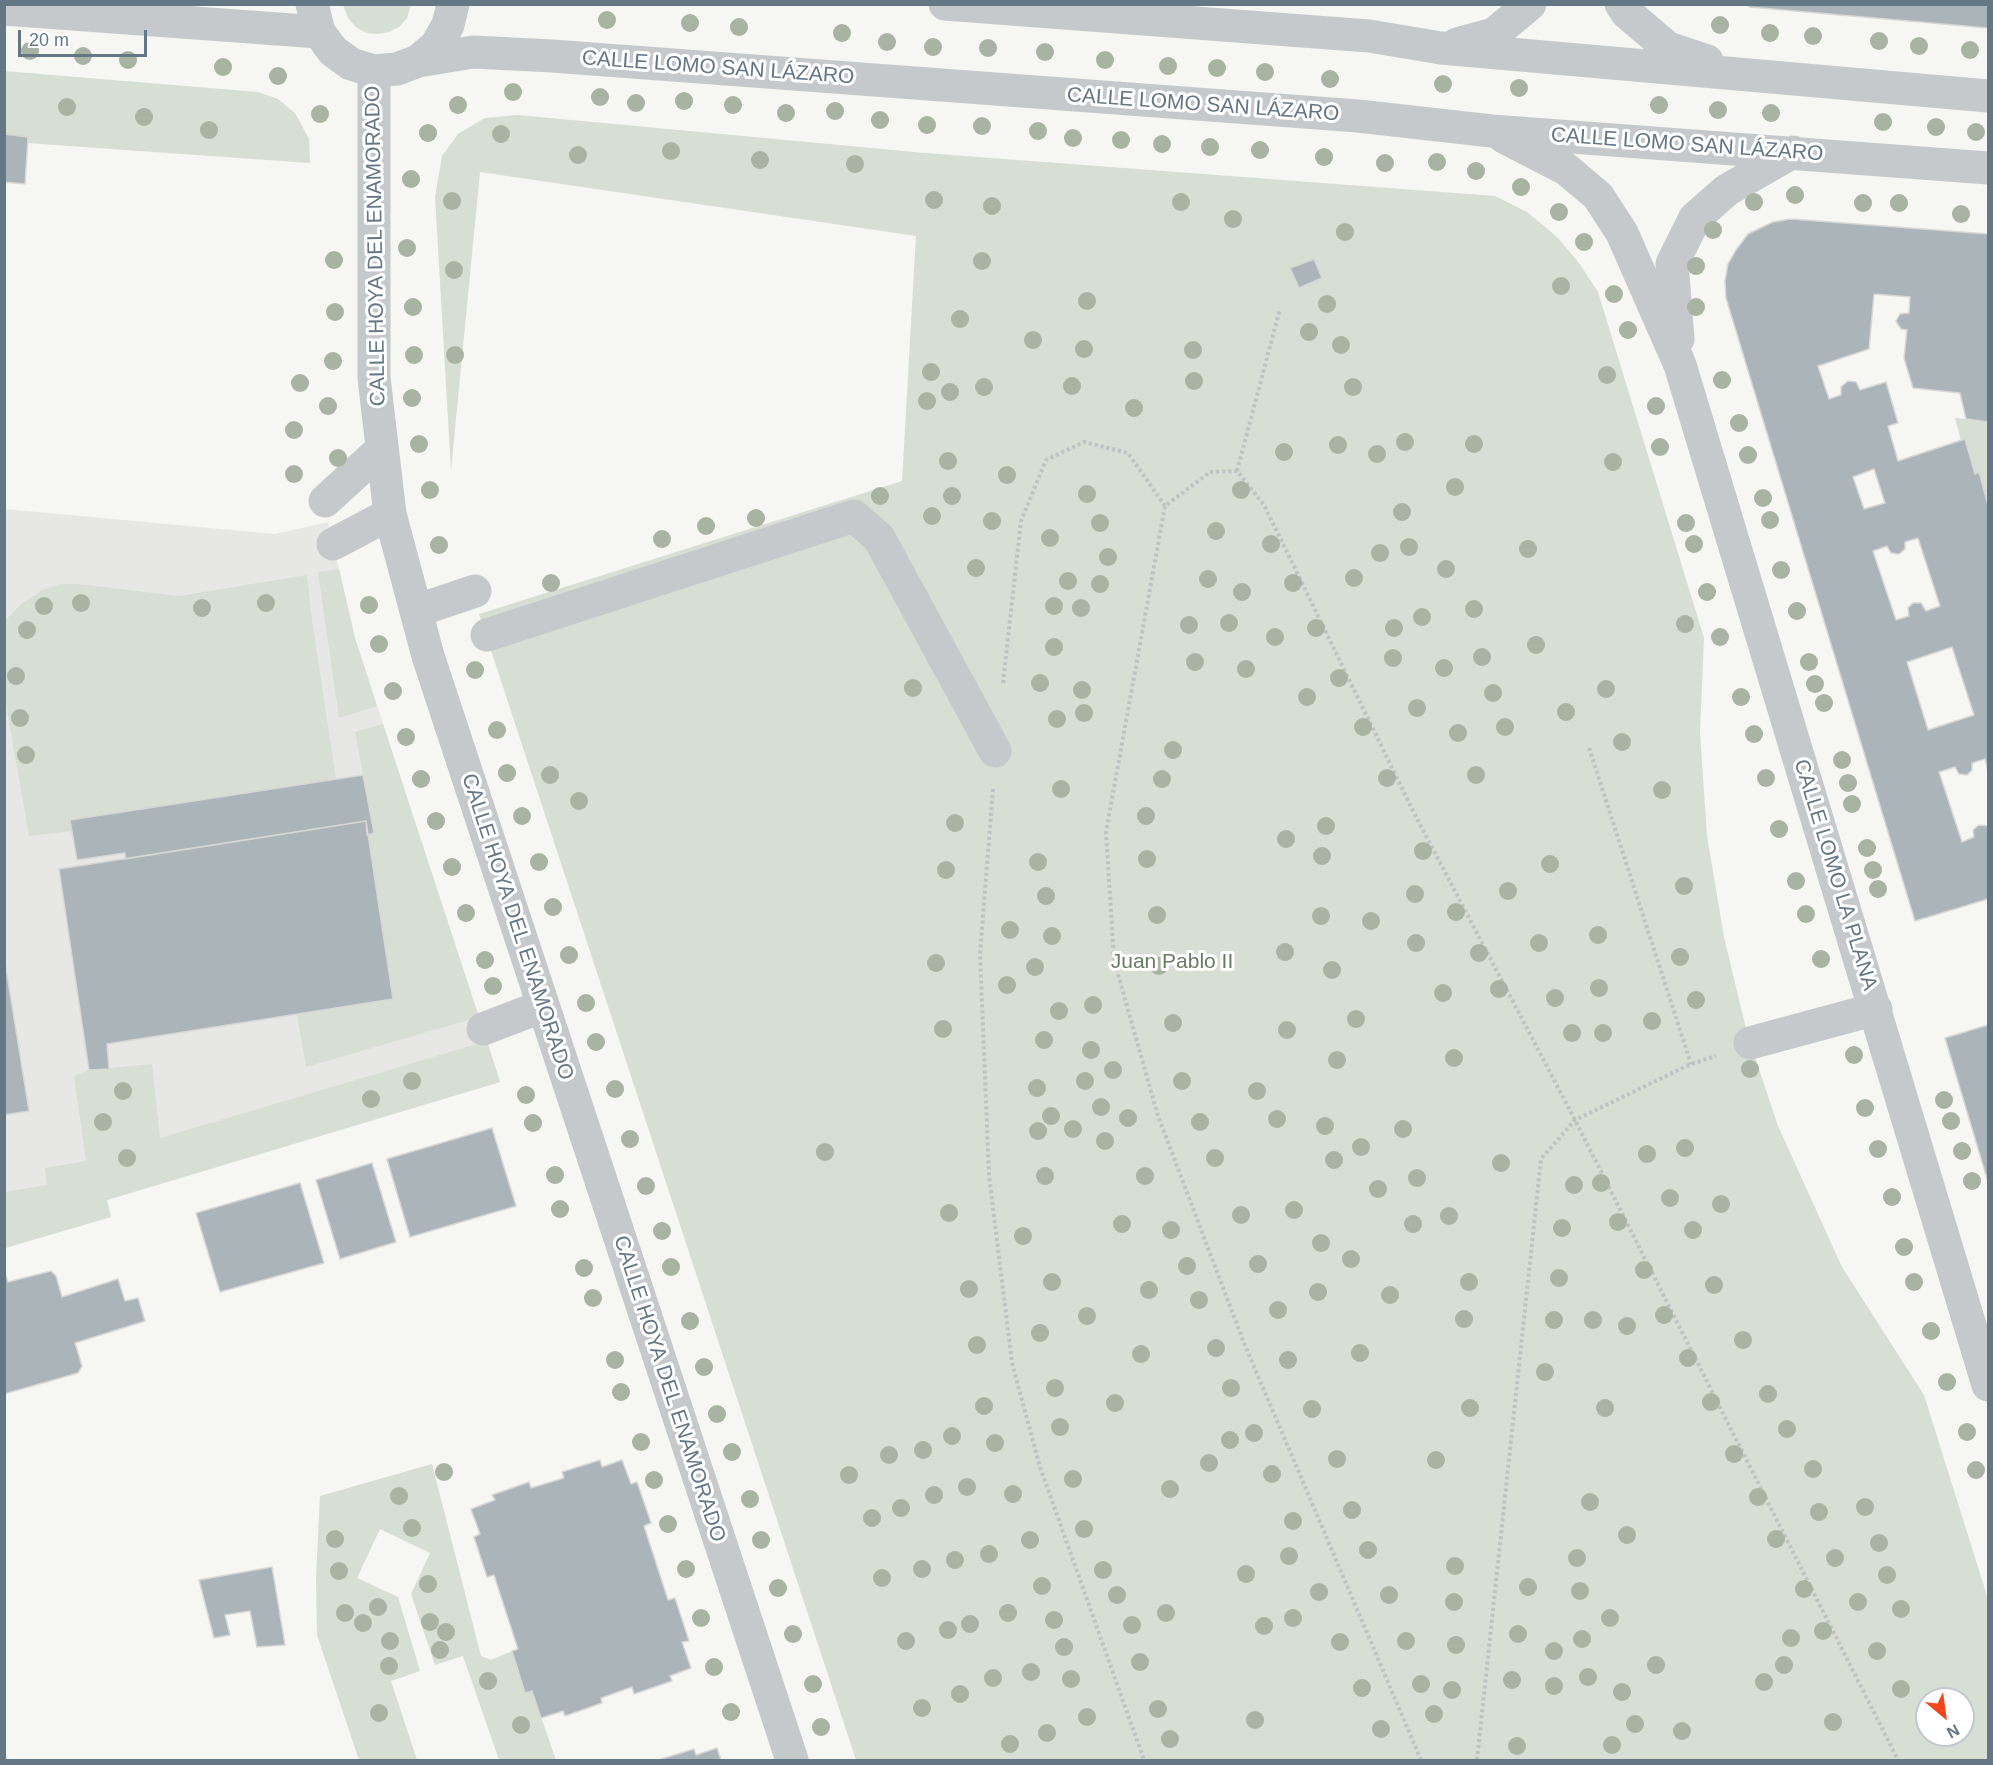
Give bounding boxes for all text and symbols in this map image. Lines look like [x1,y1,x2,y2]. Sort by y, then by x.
scale bar [21,18,150,56]
text: 20 m [29,30,69,50]
street label: CALLE LOMO SAN LÁZARO [581,46,855,90]
street label: CALLE LOMO SAN LÁZARO [1066,83,1340,127]
street label: CALLE HOYA DEL ENAMORADO [361,86,391,406]
street label: CALLE LOMO SAN LÁZARO [1550,123,1824,167]
street label: CALLE LOMO LA PLANA [1788,756,1882,994]
street label: CALLE HOYA DEL ENAMORADO [455,771,579,1083]
park label: Juan Pablo II [1111,949,1233,975]
street label: CALLE HOYA DEL ENAMORADO [607,1233,731,1545]
north arrow [1915,1687,1975,1747]
text: N [1944,1721,1962,1742]

